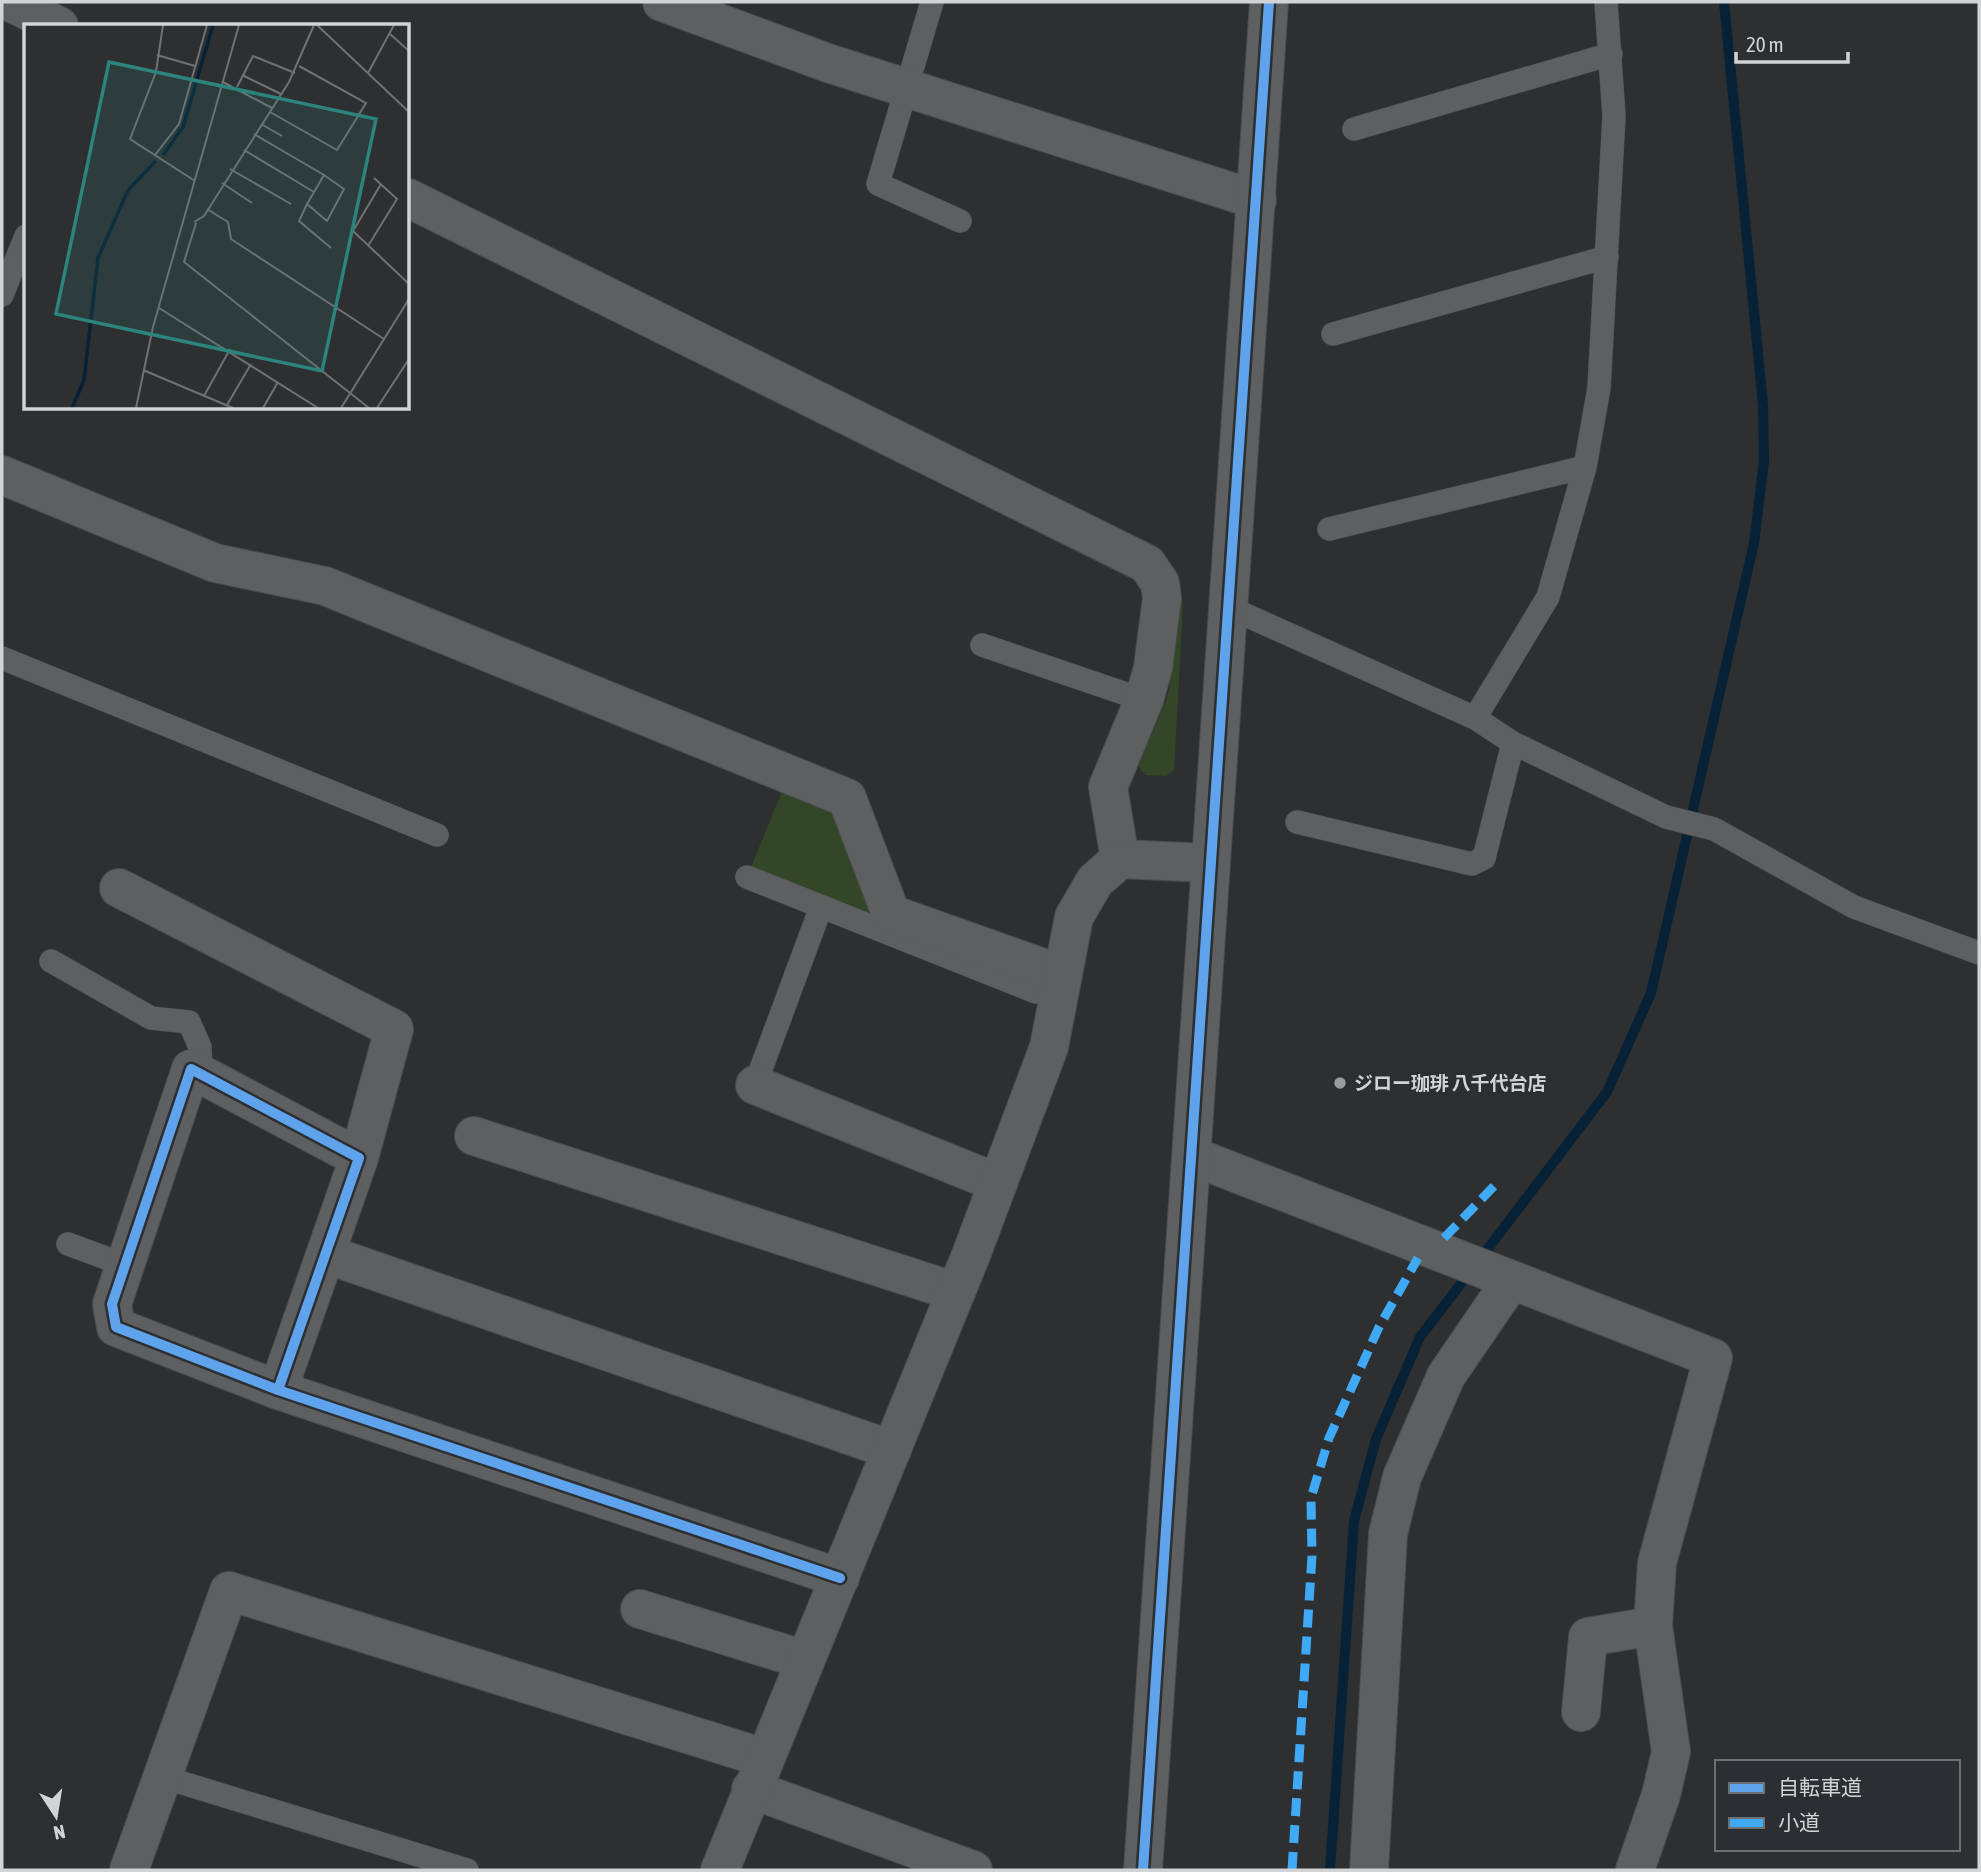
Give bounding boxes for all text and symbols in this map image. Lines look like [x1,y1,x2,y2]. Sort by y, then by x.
scale bar [1736,21,1848,65]
inset map [24,24,410,410]
text: 20 m [1746,32,1784,56]
place label: ジロー珈琲 八千代台店 [1354,1072,1547,1094]
marker: ジロー珈琲 八千代台店 [1332,1075,1348,1091]
legend [1715,1760,1960,1851]
text: 自転車道 [1778,1775,1862,1799]
north arrow [21,1781,91,1851]
text: 小道 [1778,1810,1820,1834]
text: N [52,1821,67,1845]

